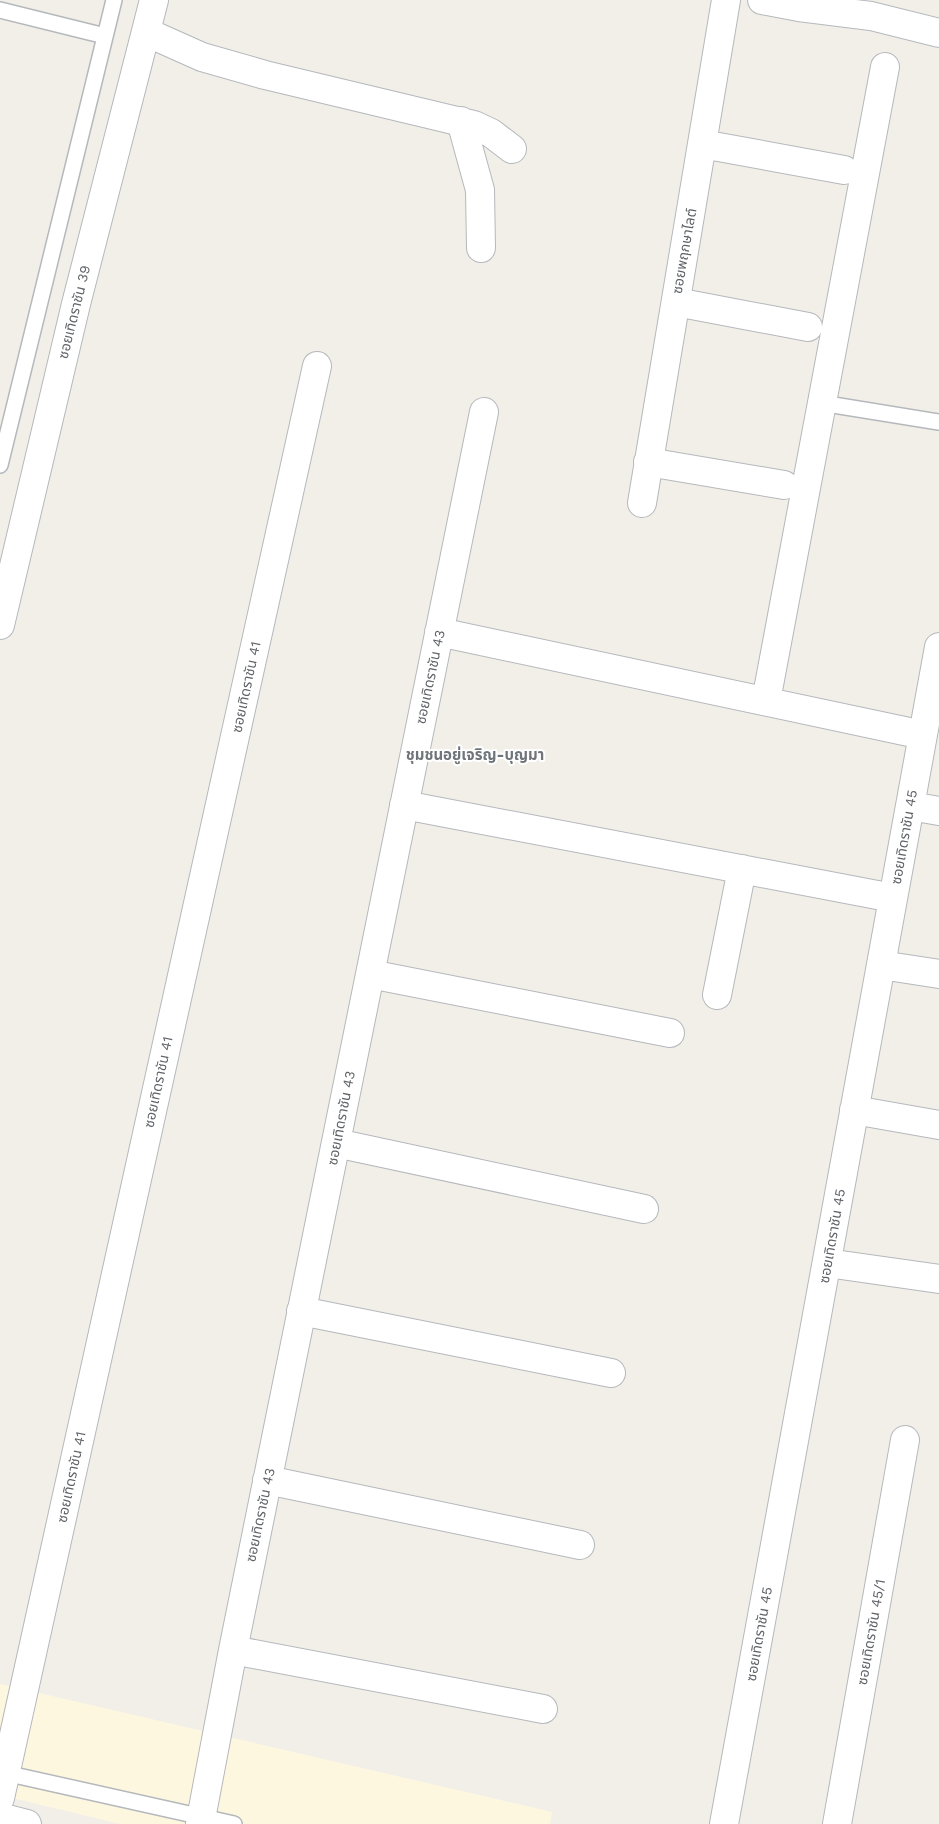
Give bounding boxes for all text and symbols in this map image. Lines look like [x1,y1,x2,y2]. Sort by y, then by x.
street label: ซอยพฤกษาไลต์ [669,207,699,295]
street label: ซอยเทิดราชัน 39 [55,264,93,360]
street label: ซอยเทิดราชัน 43 [412,629,448,725]
street label: ซอยเทิดราชัน 41 [229,640,263,734]
district label: ชุมชนอยู่เจริญ-บุญมา [406,746,544,765]
street label: ซอยเทิดราชัน 45 [888,788,920,886]
street label: ซอยเทิดราชัน 41 [141,1035,175,1129]
street label: ซอยเทิดราชัน 43 [324,1069,358,1167]
street label: ซอยเทิดราชัน 45 [816,1187,848,1285]
street label: ซอยเทิดราชัน 41 [54,1430,88,1524]
street label: ซอยเทิดราชัน 43 [242,1467,278,1563]
street label: ซอยเทิดราชัน 45/1 [854,1578,888,1686]
street label: ซอยเทิดราชัน 45 [743,1585,775,1683]

